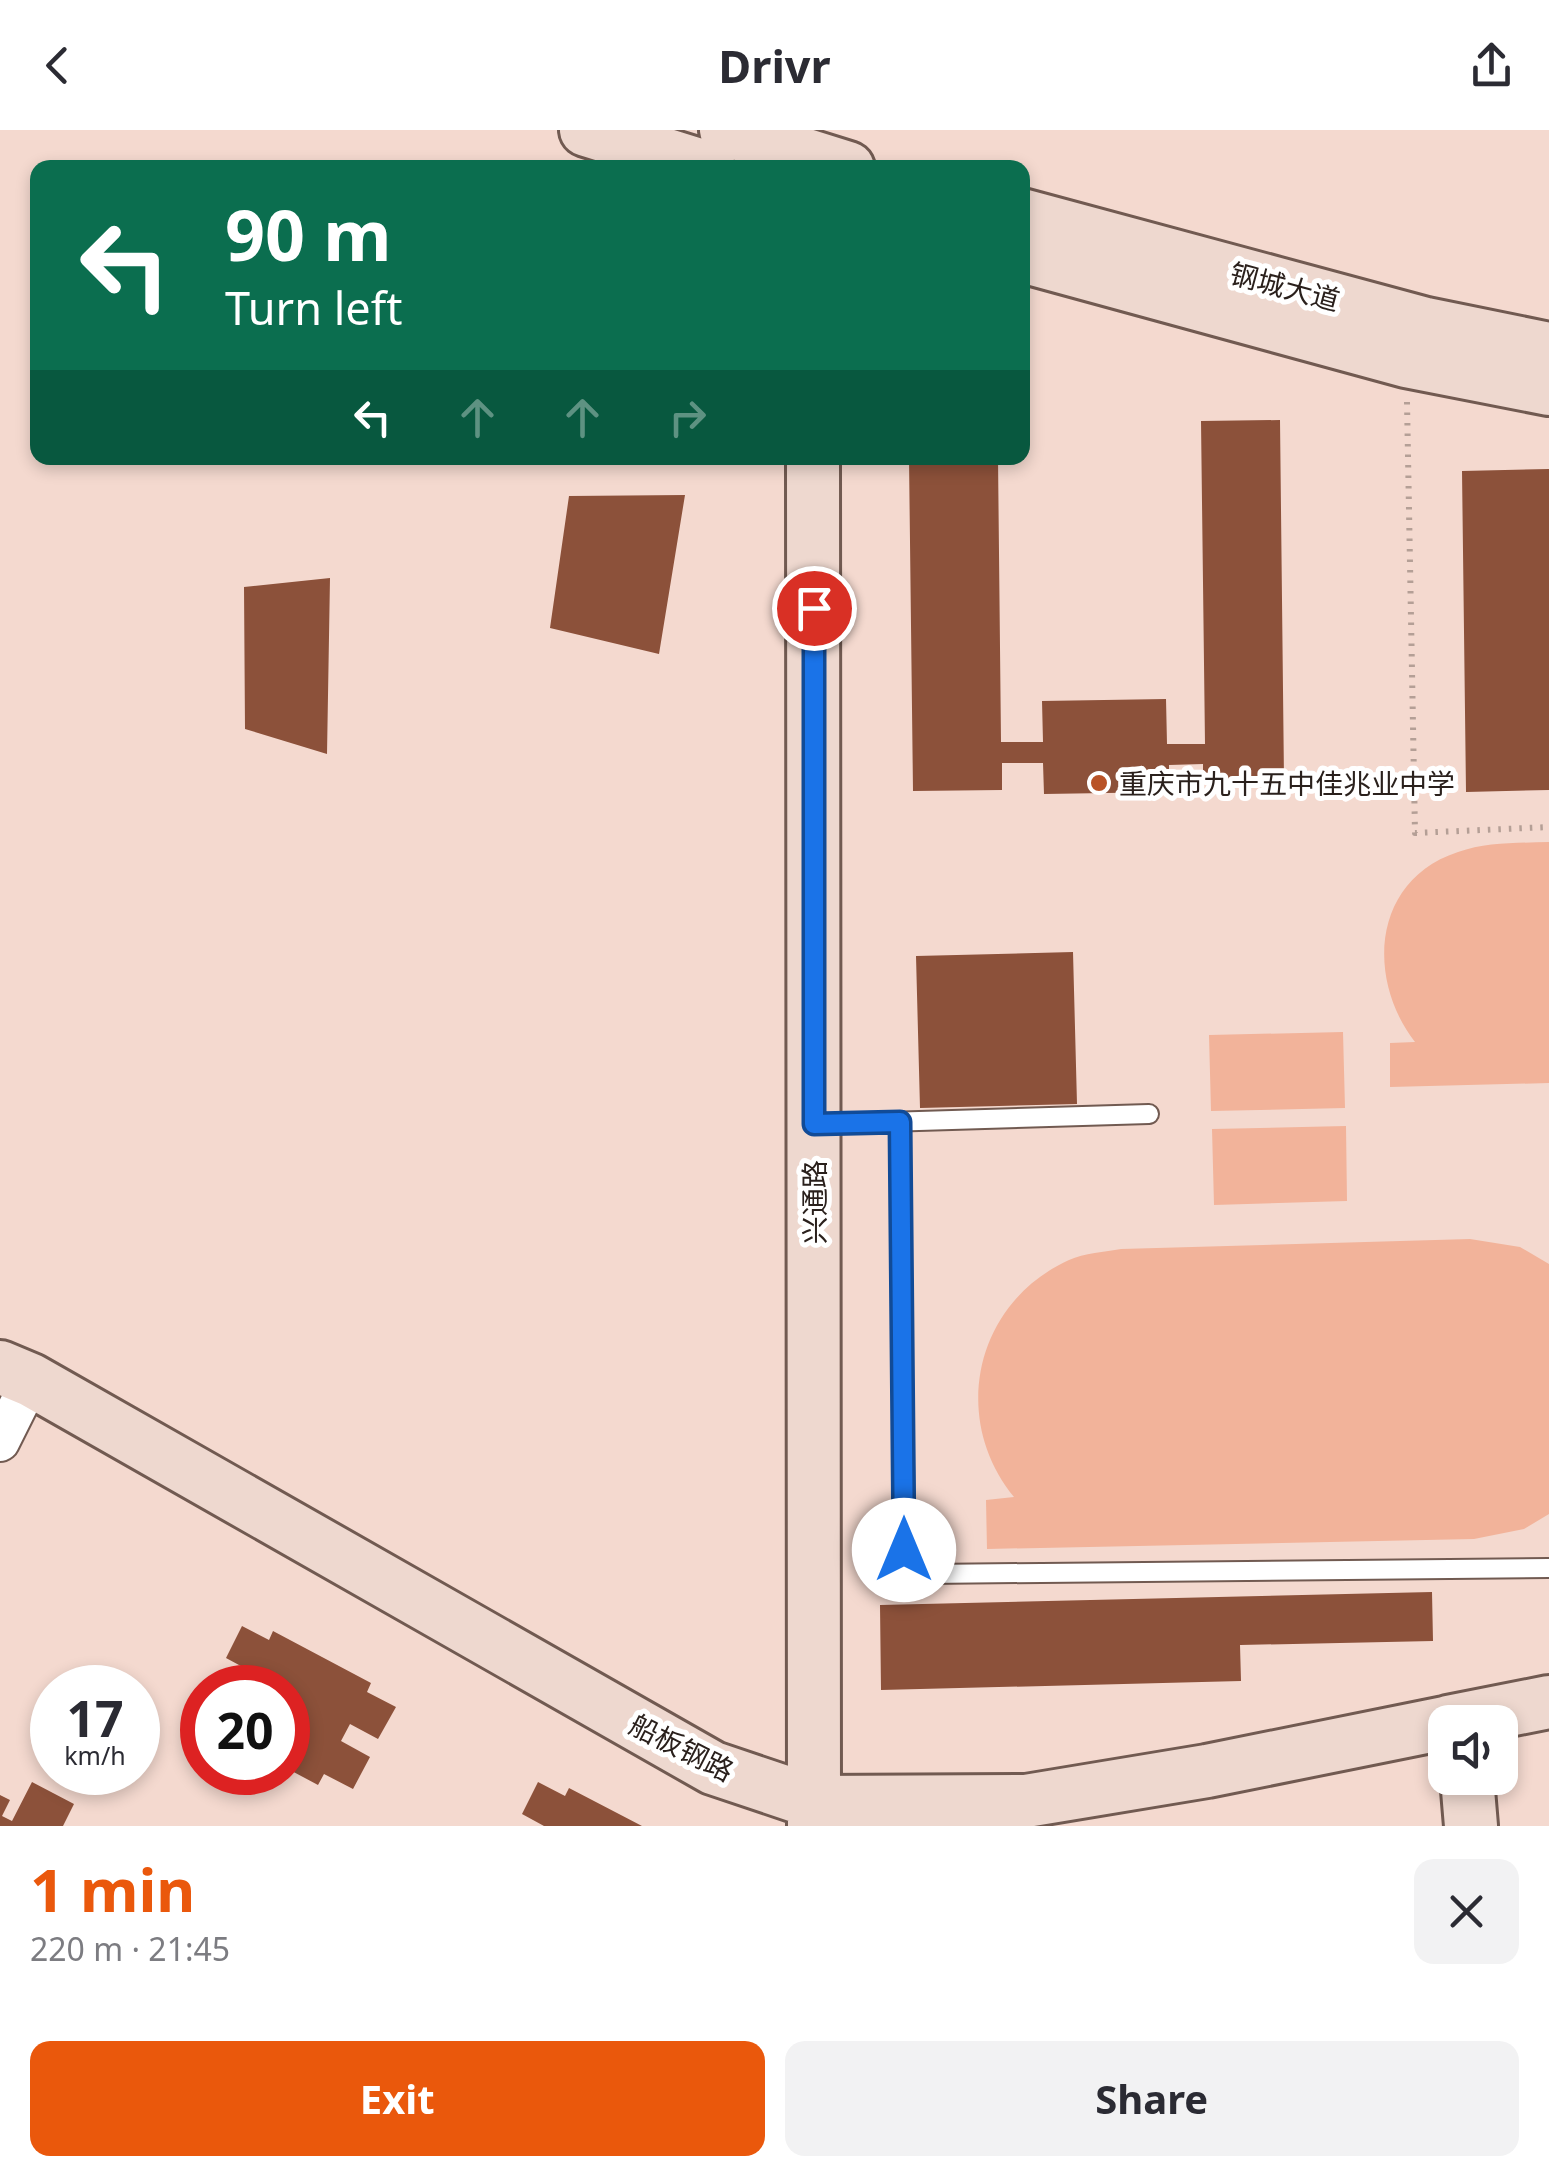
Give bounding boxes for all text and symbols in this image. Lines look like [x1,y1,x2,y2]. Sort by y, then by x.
text: Drivr [718,35,831,96]
icon: back [30,38,85,93]
icon: share [1464,38,1519,93]
text: 90 m [225,186,392,282]
icon: left [60,200,190,330]
street label: 钢城大道 [1226,253,1344,319]
text: Turn left [225,277,402,338]
icon: left [345,390,400,445]
icon: ahead [450,390,505,445]
icon: ahead [555,390,610,445]
icon: right [660,390,715,445]
pin [772,566,857,651]
icon: arrive [787,581,842,636]
place label: 重庆市九十五中佳兆业中学 [1119,764,1455,802]
marker: 重庆市九十五中佳兆业中学 [1088,772,1110,794]
street label: 兴通路 [795,1160,833,1244]
position arrow [852,1498,956,1602]
speed limit sign: 20 [180,1665,310,1795]
text: 17 [66,1684,124,1752]
street label: 船板钢路 [623,1705,741,1789]
map controls [1428,1705,1518,1795]
button: sound [1428,1705,1518,1795]
text: km/h [64,1738,126,1772]
text: 1 min [30,1848,195,1930]
button: close [1414,1859,1519,1964]
text: 220 m · 21:45 [30,1927,230,1970]
button: Exit [30,2041,765,2156]
button: Share [785,2041,1519,2156]

